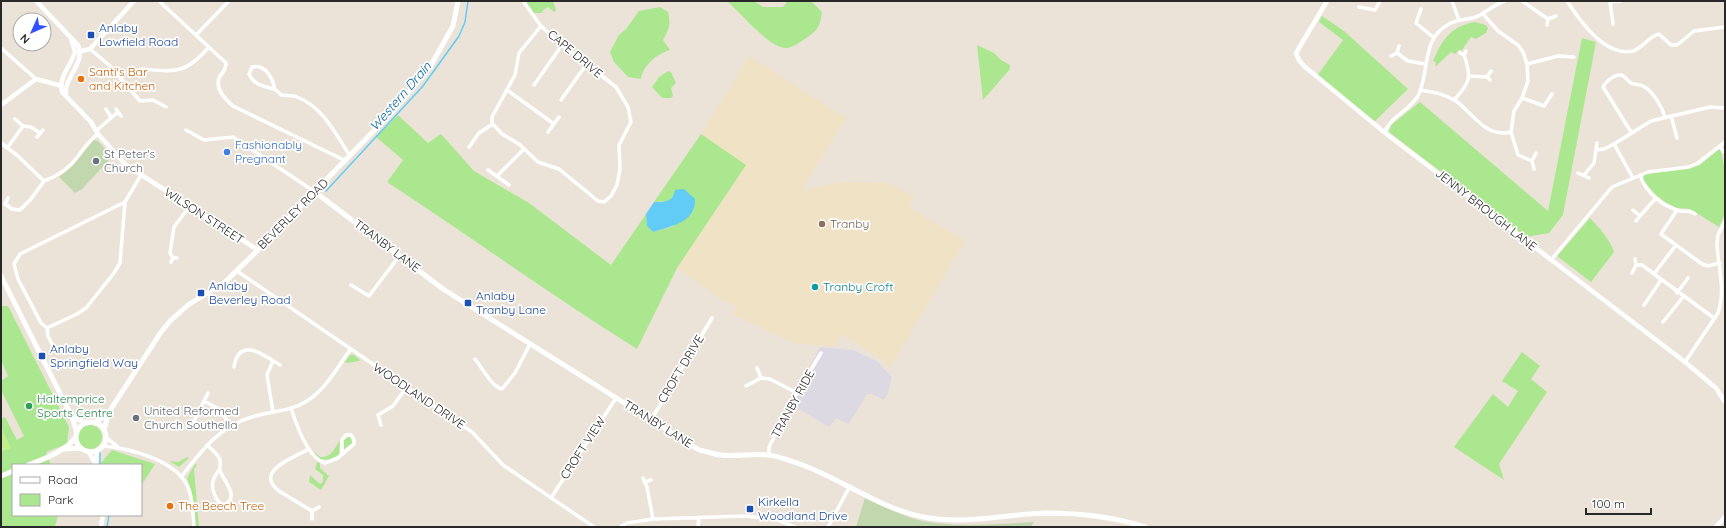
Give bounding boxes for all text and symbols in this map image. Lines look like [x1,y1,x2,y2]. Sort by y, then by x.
north arrow [12,12,52,52]
place label: Anlaby Lowfield Road [99,20,178,49]
street label: CAPE DRIVE [545,26,606,81]
marker: Anlaby Lowfield Road [86,30,96,40]
text: N [17,31,33,47]
water label: Western Drain [366,58,435,134]
place label: Santi's Bar and Kitchen [89,64,155,93]
marker: Santi's Bar and Kitchen [76,74,86,84]
place label: Fashionably Pregnant [235,137,302,166]
place label: St Peter's Church [104,146,156,175]
marker: Fashionably Pregnant [222,147,232,157]
marker: St Peter's Church [91,156,101,166]
street label: JENNY BROUGH LANE [1433,165,1540,254]
street label: BEVERLEY ROAD [254,175,331,252]
street label: WILSON STREET [162,184,247,247]
street label: TRANBY LANE [351,216,424,275]
place label: Tranby [830,216,869,231]
marker: Tranby [817,219,827,229]
place label: Anlaby Beverley Road [209,278,290,307]
place label: Tranby Croft [823,279,893,294]
marker: Tranby Croft [810,282,820,292]
marker: Anlaby Beverley Road [196,288,206,298]
place label: Anlaby Tranby Lane [476,288,546,317]
marker: Anlaby Tranby Lane [463,298,473,308]
street label: CROFT DRIVE [654,332,707,406]
place label: Anlaby Springfield Way [50,341,138,370]
marker: Anlaby Springfield Way [37,351,47,361]
street label: WOODLAND DRIVE [370,359,468,432]
street label: TRANBY RIDE [768,367,818,441]
place label: Haltemprice Sports Centre [37,391,113,420]
street label: TRANBY LANE [621,396,696,451]
marker: Haltemprice Sports Centre [24,401,34,411]
place label: United Reformed Church Southella [144,403,239,432]
marker: United Reformed Church Southella [131,413,141,423]
street label: CROFT VIEW [557,413,609,482]
legend [12,464,142,516]
text: Road [48,472,78,487]
scale bar [1586,490,1651,516]
text: Park [48,492,73,507]
place label: Kirkella Woodland Drive [758,494,848,523]
text: 100 m [1592,496,1625,511]
place label: The Beech Tree [178,498,264,513]
marker: The Beech Tree [165,501,175,511]
marker: Kirkella Woodland Drive [745,504,755,514]

